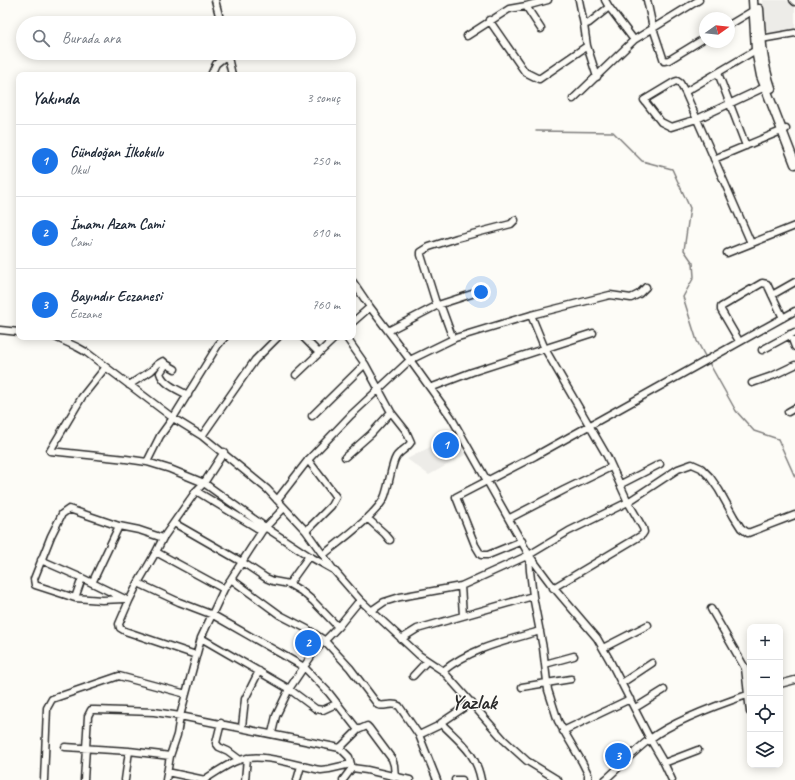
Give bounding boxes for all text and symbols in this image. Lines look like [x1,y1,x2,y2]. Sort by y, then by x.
north arrow [699,12,735,48]
search box [16,16,356,60]
icon: search [30,27,52,49]
text: Burada ara [62,29,120,48]
text: Yakında [32,88,79,109]
text: 3 sonuç [307,90,340,106]
text: Gündoğan İlkokulu [70,143,163,162]
text: 1 [42,153,48,169]
text: 250 m [312,153,340,169]
text: Okul [70,162,88,178]
text: İmamı Azam Cami [70,215,164,234]
text: 2 [42,225,48,241]
text: 610 m [312,225,340,241]
text: Cami [70,234,92,250]
your location [471,282,491,302]
text: Bayındır Eczanesi [70,287,162,306]
text: 3 [42,297,48,313]
text: 760 m [312,297,340,313]
text: Eczane [70,306,101,322]
pin: 1 [433,430,459,460]
map controls [747,624,783,768]
button: + [747,624,783,660]
pin: 2 [295,628,321,658]
button: − [747,660,783,696]
district label: Yazlak [451,689,499,715]
button: locate [747,696,783,732]
button: layers [747,732,783,768]
pin: 3 [605,741,631,771]

